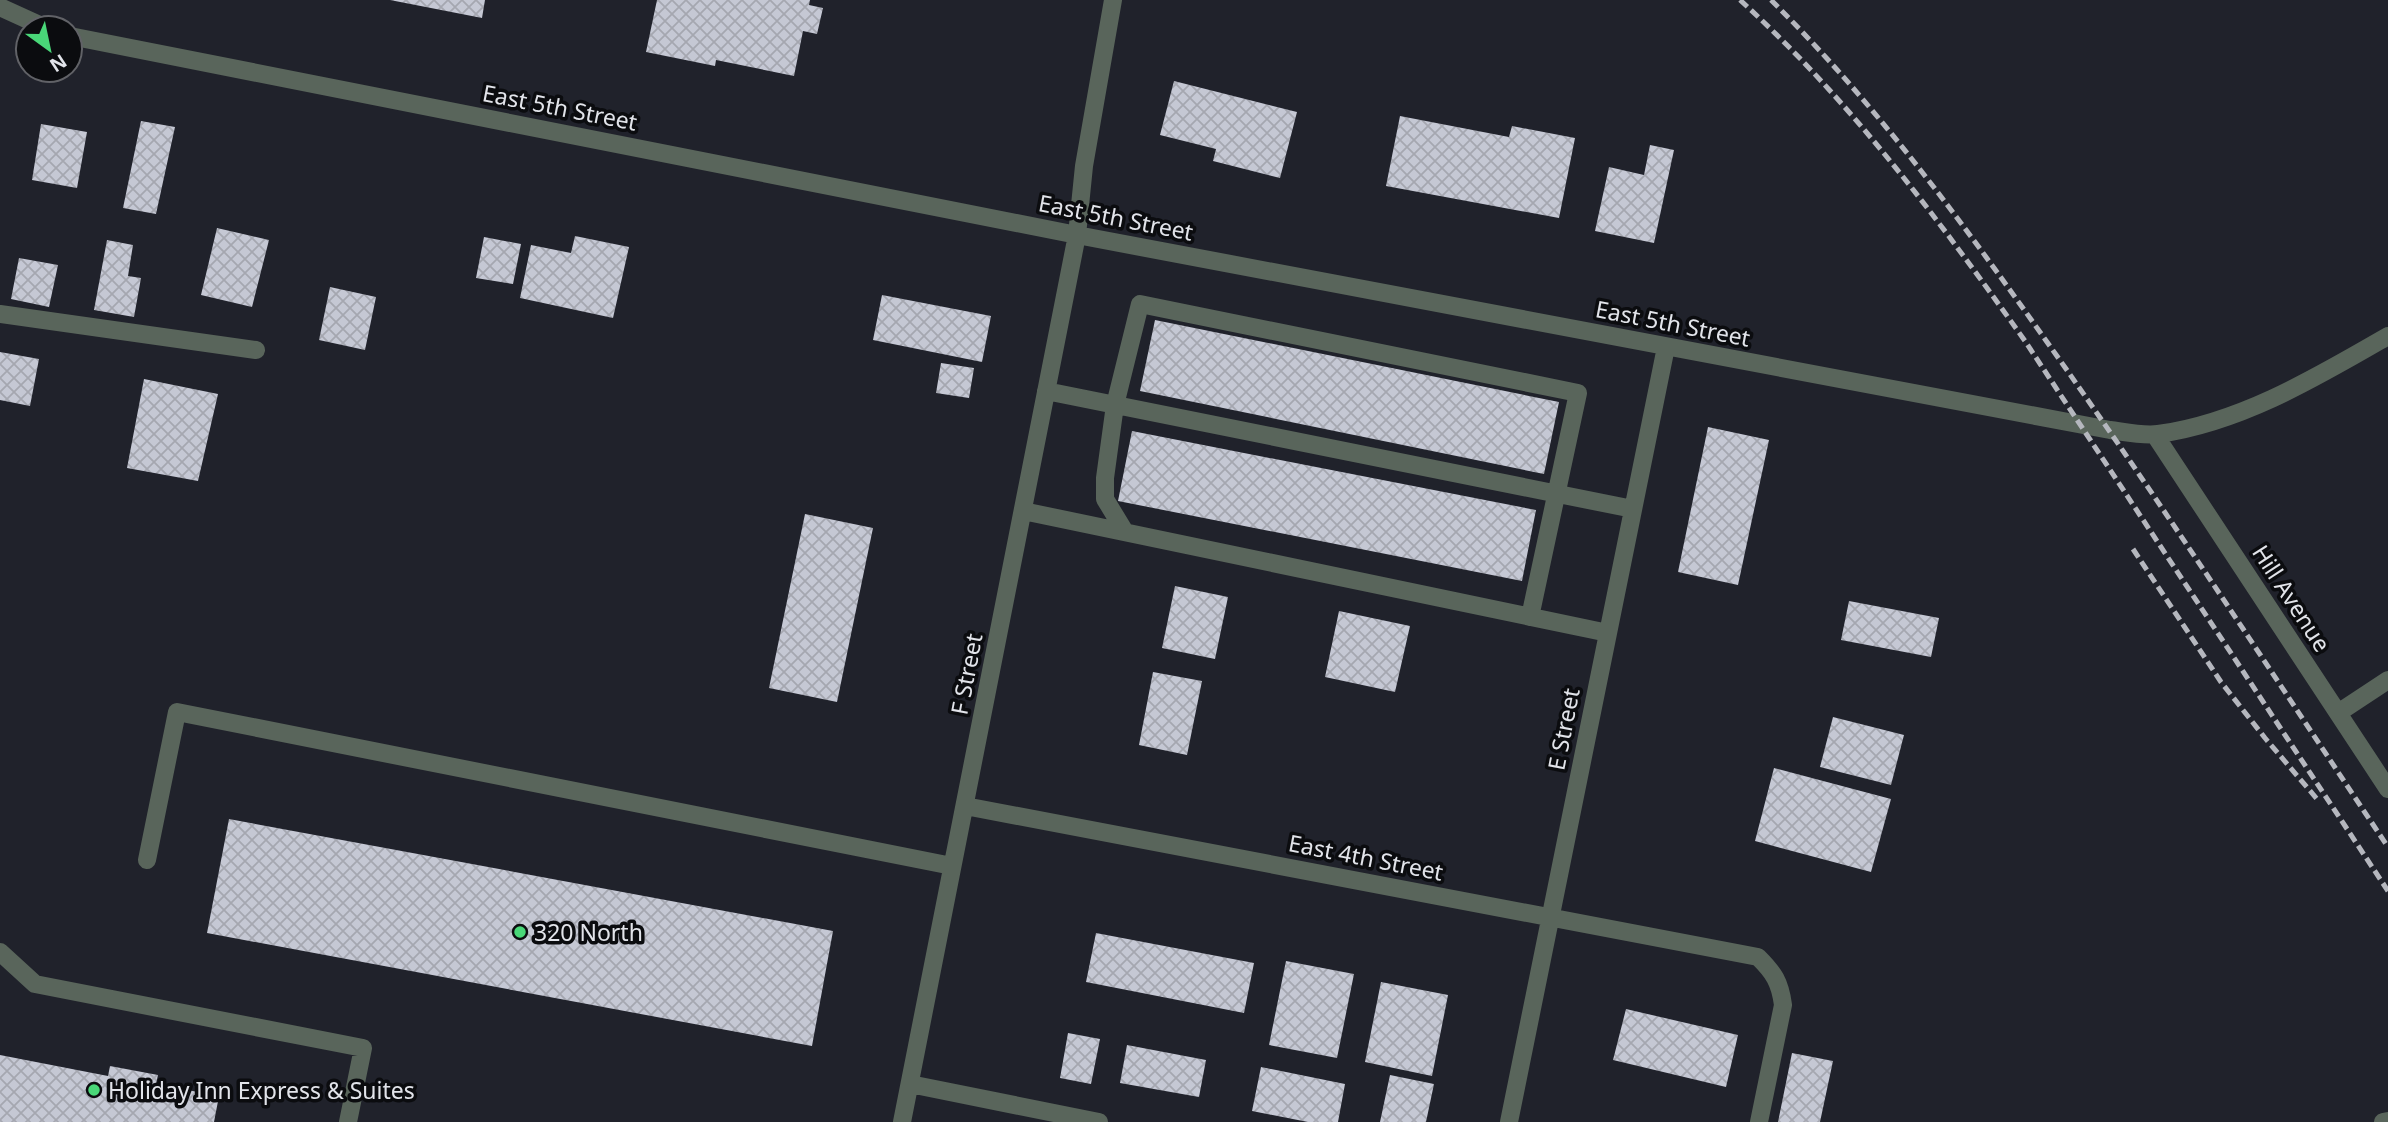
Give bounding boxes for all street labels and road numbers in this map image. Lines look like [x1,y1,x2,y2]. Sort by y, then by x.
street label: East 5th Street [480,76,640,138]
street label: East 5th Street [1036,186,1196,248]
street label: East 5th Street [1593,292,1753,354]
street label: Hill Avenue [2245,538,2339,658]
street label: F Street [942,631,990,717]
street label: E Street [1539,685,1587,773]
street label: East 4th Street [1286,826,1446,888]

